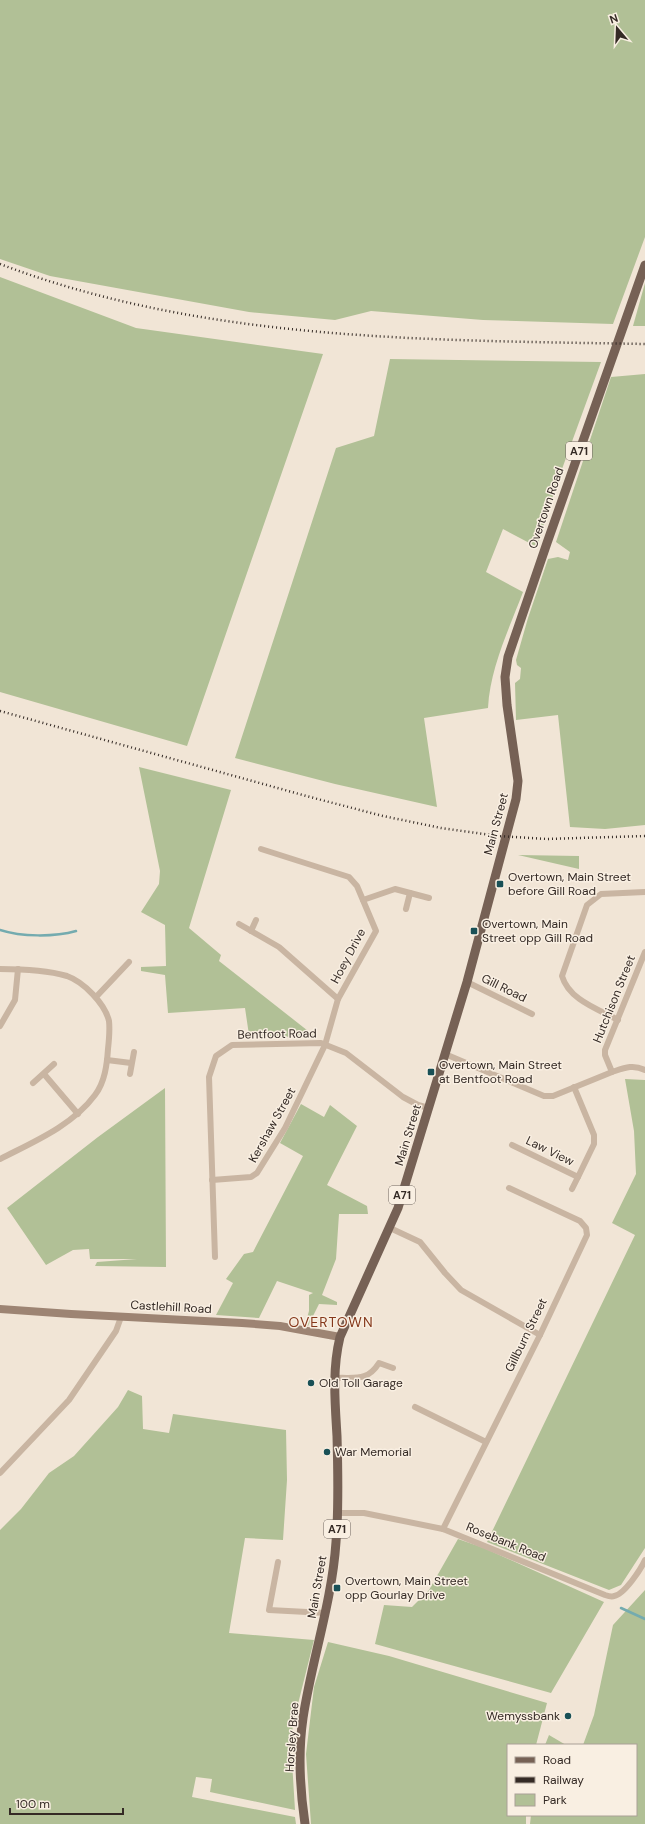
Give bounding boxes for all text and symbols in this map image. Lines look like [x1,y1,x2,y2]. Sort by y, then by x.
north arrow [597,8,637,48]
text: N [608,11,620,26]
road number: A71 [566,442,592,460]
street label: Overtown Road [525,465,567,551]
street label: Main Street [480,791,512,857]
place label: Overtown, Main Street before Gill Road [508,869,631,899]
marker: Overtown, Main Street before Gill Road [495,879,505,889]
place label: Overtown, Main Street opp Gill Road [482,916,593,946]
street label: Hoey Drive [327,926,369,986]
marker: Overtown, Main Street opp Gill Road [469,926,479,936]
street label: Hutchison Street [589,952,639,1045]
street label: Gill Road [479,970,529,1006]
street label: Bentfoot Road [237,1025,317,1043]
place label: Overtown, Main Street at Bentfoot Road [439,1057,562,1087]
marker: Overtown, Main Street at Bentfoot Road [426,1067,436,1077]
street label: Kershaw Street [245,1084,299,1165]
street label: Main Street [391,1102,425,1168]
street label: Law View [523,1132,577,1170]
road number: A71 [389,1186,415,1204]
street label: Gillburn Street [501,1295,551,1375]
street label: Castlehill Road [130,1297,212,1317]
district label: OVERTOWN [288,1313,374,1331]
place label: Old Toll Garage [319,1375,403,1391]
marker: Old Toll Garage [306,1378,316,1388]
place label: War Memorial [335,1444,411,1460]
marker: War Memorial [322,1447,332,1457]
street label: Rosebank Road [464,1519,548,1565]
road number: A71 [324,1520,350,1538]
street label: Main Street [304,1554,330,1620]
place label: Overtown, Main Street opp Gourlay Drive [345,1573,468,1603]
marker: Overtown, Main Street opp Gourlay Drive [332,1583,342,1593]
street label: Horsley Brae [282,1701,302,1772]
place label: Wemyssbank [486,1708,560,1724]
marker: Wemyssbank [563,1711,573,1721]
legend [507,1744,637,1816]
text: Road [543,1752,571,1768]
text: Railway [543,1772,584,1788]
scale bar [10,1790,123,1816]
text: Park [543,1792,567,1808]
text: 100 m [16,1796,50,1812]

